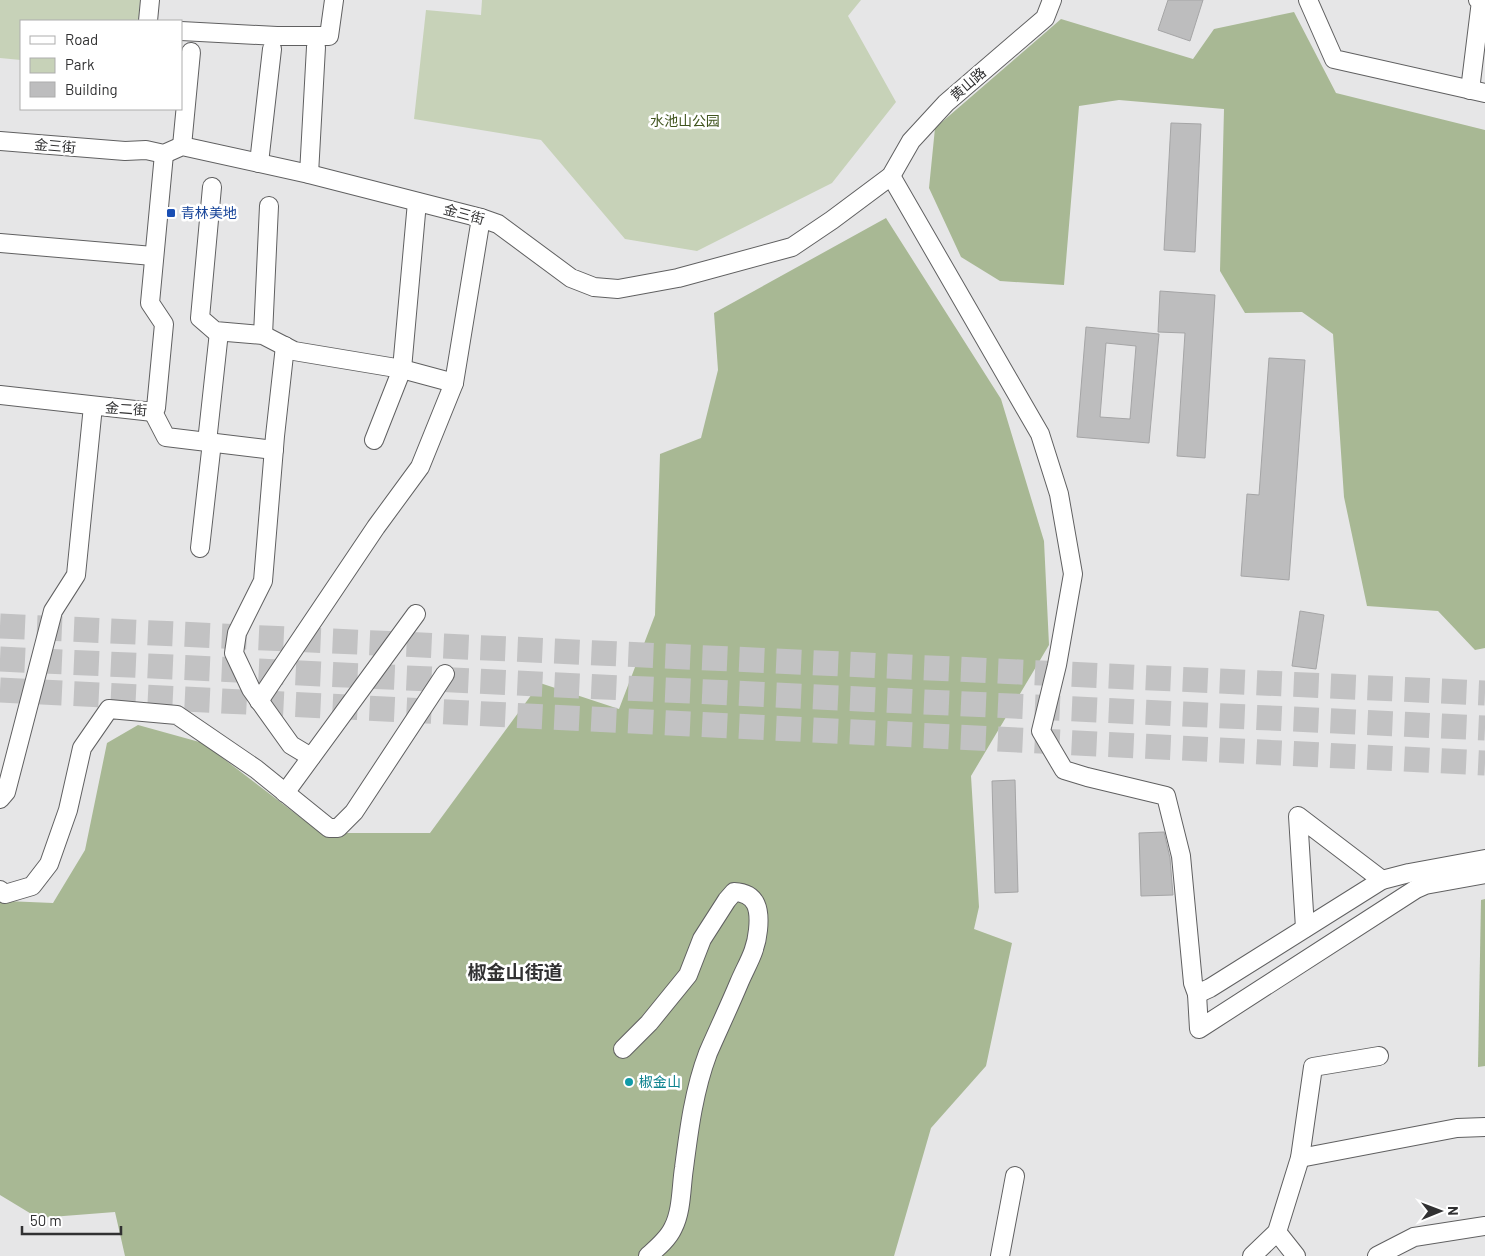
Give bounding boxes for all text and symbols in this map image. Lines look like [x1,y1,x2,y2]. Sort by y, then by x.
legend [20,20,182,110]
text: Road [65,30,98,48]
text: Park [65,55,95,73]
street label: 黄山路 [946,63,989,104]
text: Building [65,80,118,98]
park label: 水池山公园 [650,112,720,129]
street label: 金三街 [33,135,77,156]
street label: 金三街 [442,200,487,227]
place label: 青林美地 [181,204,237,221]
marker: 青林美地 [165,207,177,219]
street label: 金二街 [104,399,148,418]
district label: 椒金山街道 [467,960,563,983]
place label: 椒金山 [639,1073,681,1090]
marker: 椒金山 [623,1076,635,1088]
north arrow [1415,1186,1465,1236]
scale bar [22,1204,121,1236]
text: N [1445,1206,1462,1216]
text: 50 m [30,1211,62,1229]

